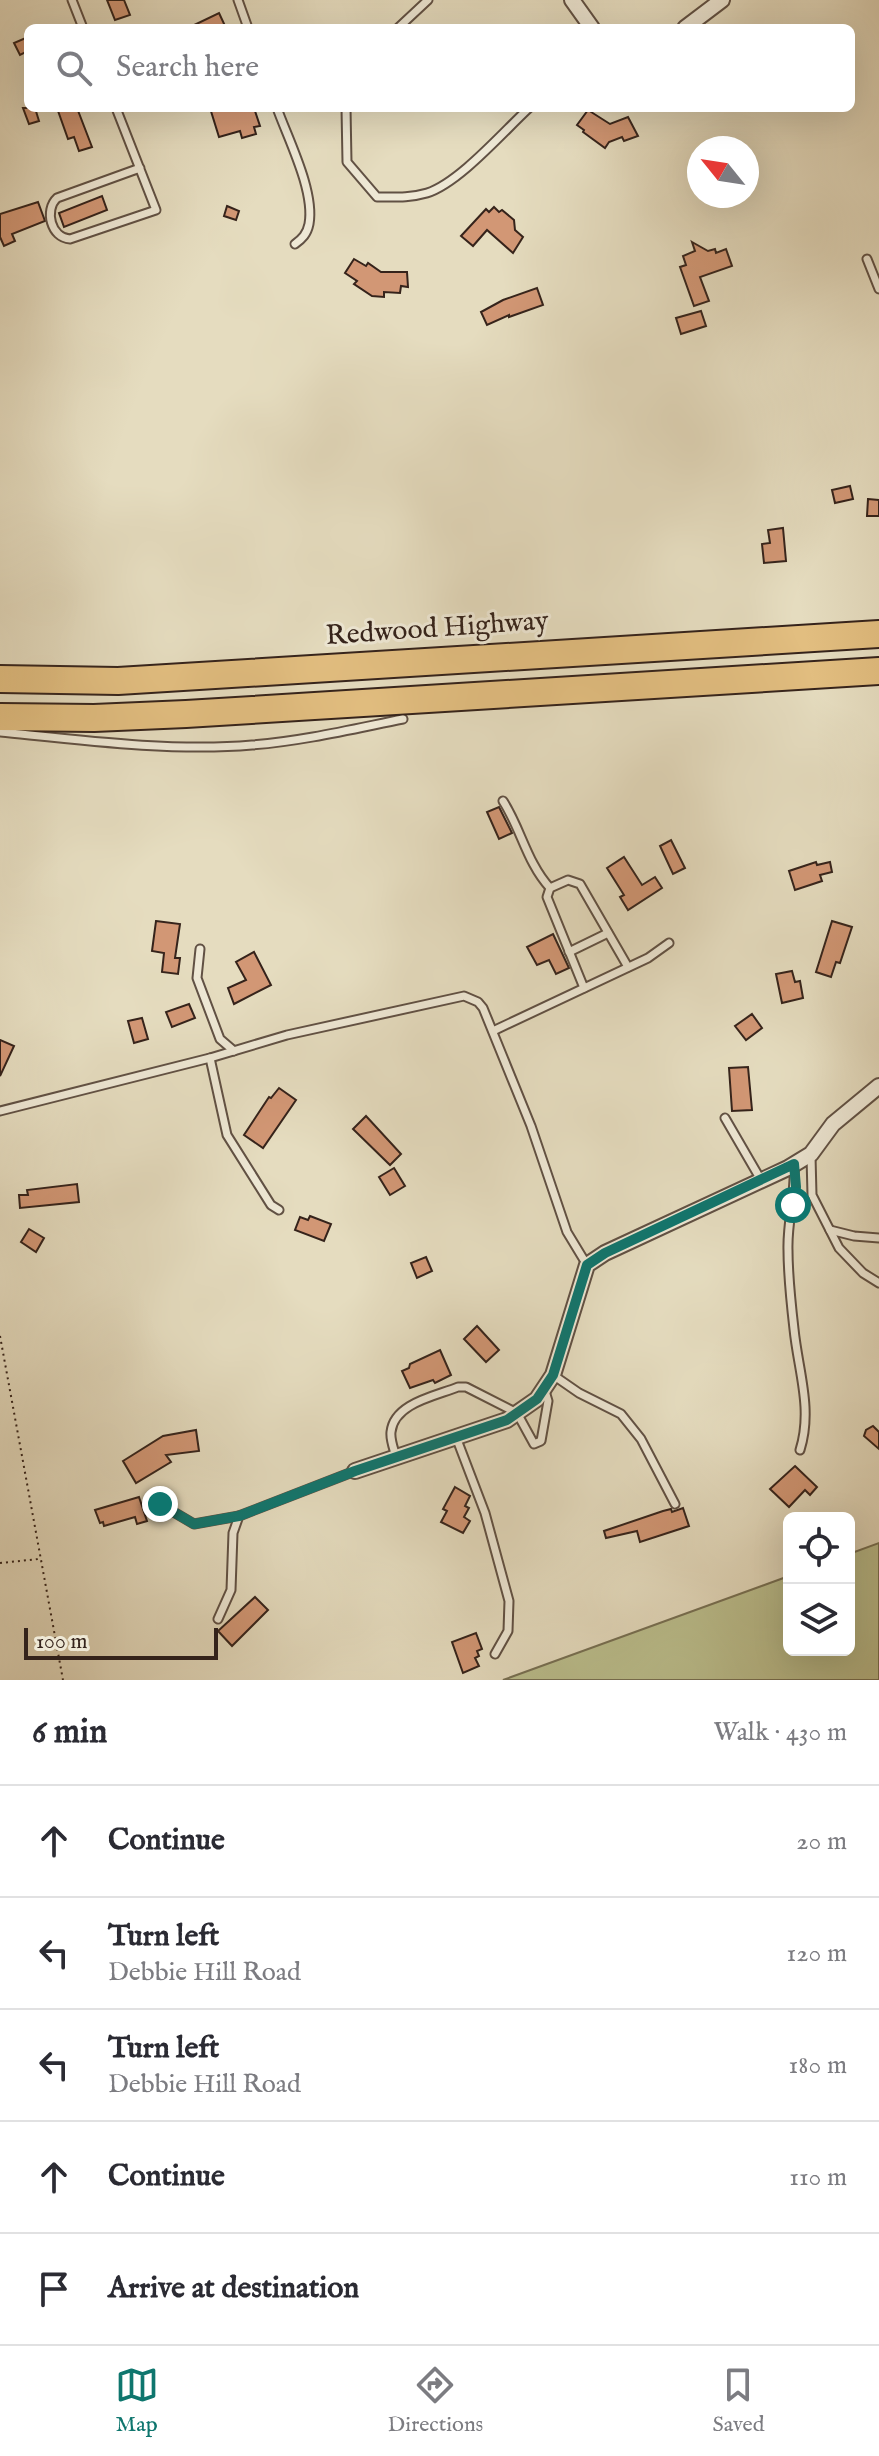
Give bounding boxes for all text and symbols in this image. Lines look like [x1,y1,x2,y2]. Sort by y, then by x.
search box [24,24,855,112]
icon: search [52,46,96,90]
text: Search here [116,49,259,87]
north arrow [687,136,759,208]
street label: Redwood Highway [324,604,550,654]
route start [775,1187,811,1223]
route end [142,1486,178,1522]
map controls [783,1512,855,1656]
button: locate [783,1512,855,1584]
button: layers [783,1584,855,1656]
scale bar [24,1624,218,1660]
text: 100 m [36,1628,88,1656]
text: 6 min [32,1711,107,1754]
text: Walk · 430 m [713,1716,847,1749]
icon: ahead [32,1819,76,1863]
text: Continue [108,1822,225,1860]
text: 20 m [796,1825,847,1858]
text: Turn left [108,1918,219,1956]
icon: left [32,1931,76,1975]
text: 120 m [787,1937,847,1970]
text: Debbie Hill Road [108,1956,301,1989]
text: Turn left [108,2030,219,2068]
icon: left [32,2043,76,2087]
text: 180 m [789,2049,847,2082]
text: Debbie Hill Road [108,2068,301,2101]
icon: ahead [32,2155,76,2199]
text: Continue [108,2158,225,2196]
text: 110 m [789,2161,847,2194]
icon: arrive [32,2267,76,2311]
text: Arrive at destination [108,2270,359,2308]
tab: Map [115,2363,159,2439]
tab: Directions [388,2363,483,2439]
tab: Saved [712,2363,764,2439]

